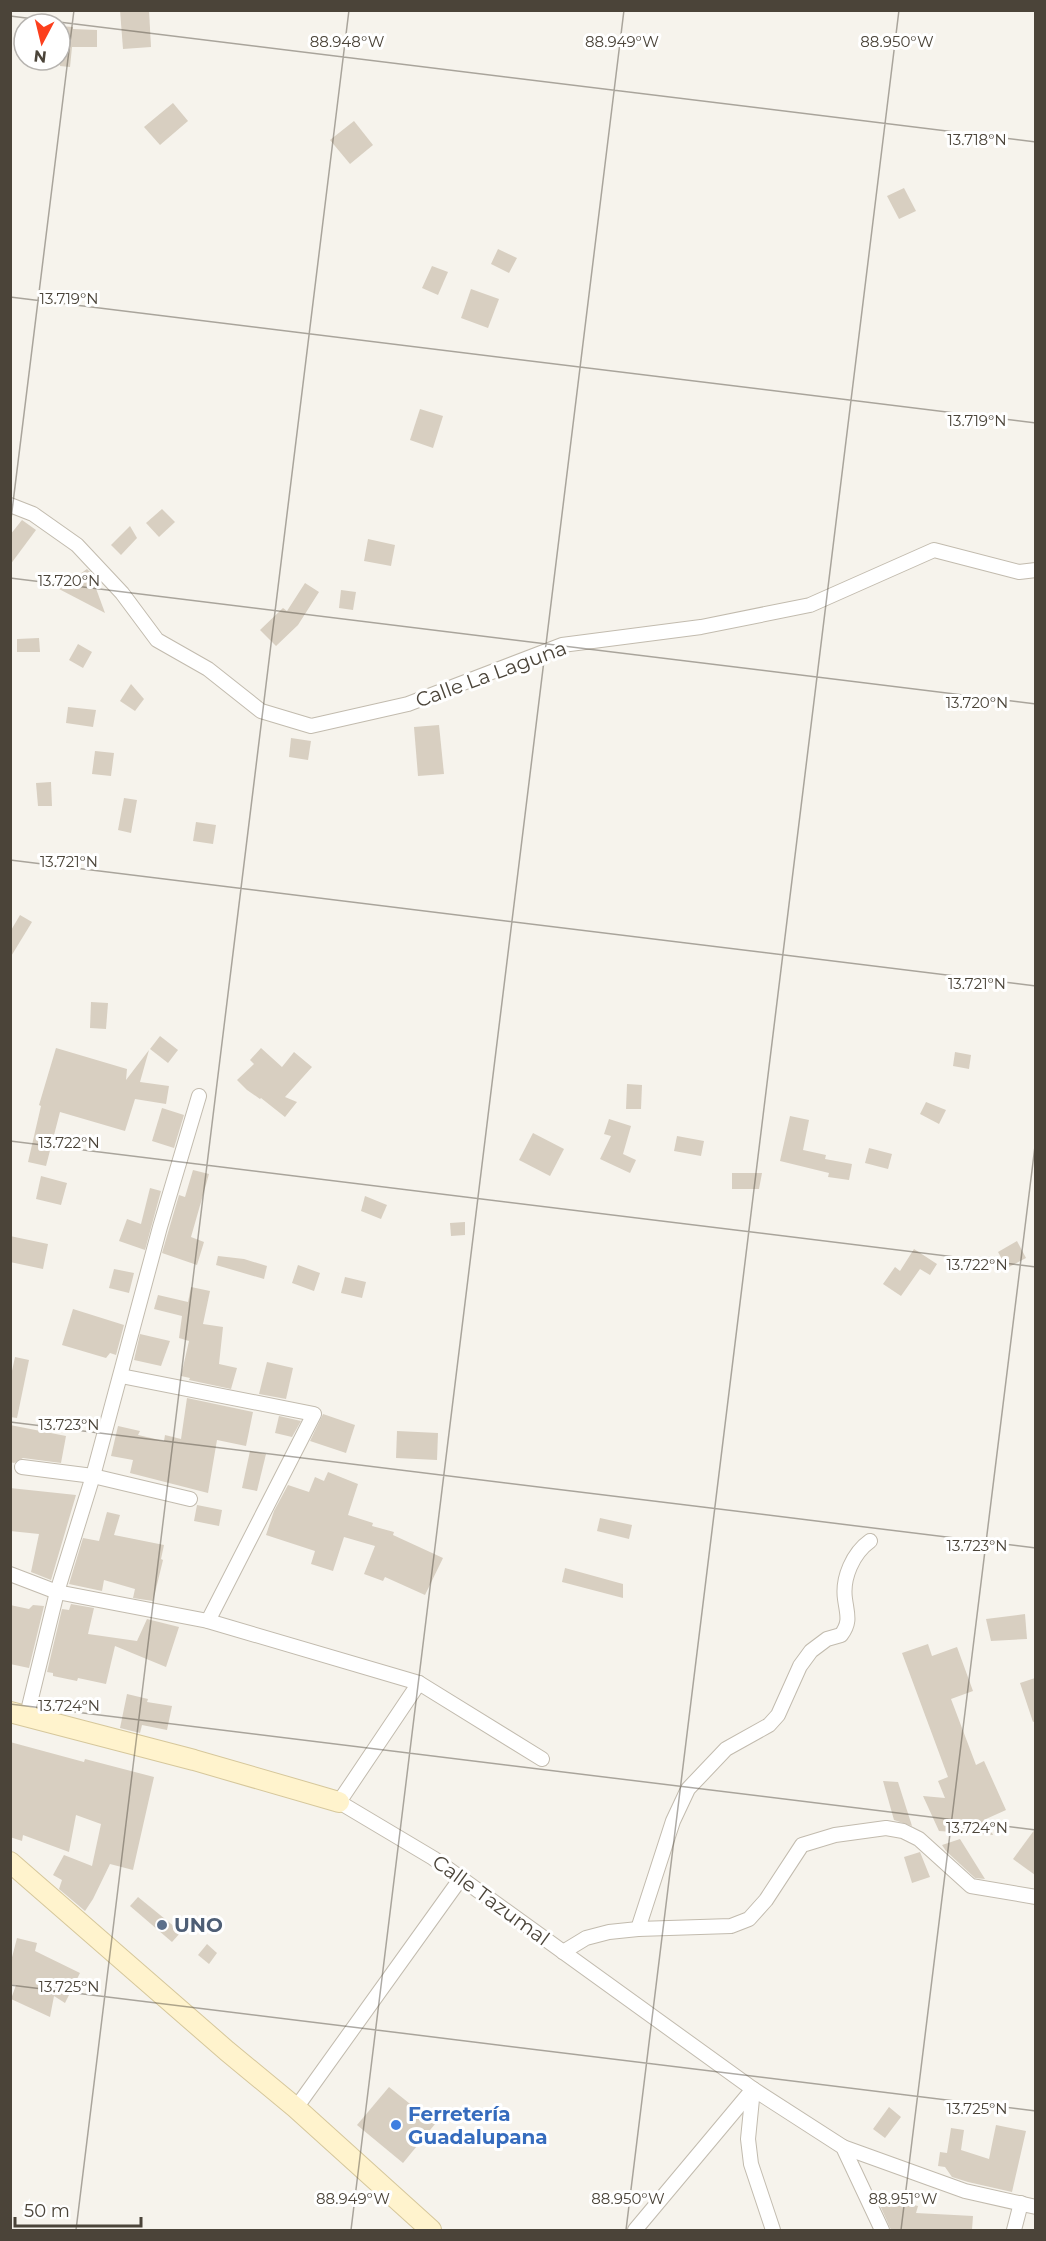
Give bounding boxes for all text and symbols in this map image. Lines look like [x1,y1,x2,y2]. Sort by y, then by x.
north arrow [12,12,72,72]
text: 88.948°W [310,32,385,51]
text: 88.949°W [585,32,659,51]
text: 88.950°W [860,32,934,51]
text: N [33,46,48,67]
text: 13.718°N [947,130,1007,149]
text: 13.719°N [40,289,98,308]
text: 13.719°N [948,411,1006,430]
text: 13.720°N [38,571,100,590]
street label: Calle La Laguna [412,636,570,712]
text: 13.720°N [946,693,1008,712]
text: 13.721°N [40,852,98,871]
text: 13.721°N [948,974,1006,993]
text: 13.722°N [38,1133,100,1152]
text: 13.722°N [946,1255,1008,1274]
text: 13.723°N [39,1415,99,1434]
text: 13.723°N [947,1536,1007,1555]
text: 13.724°N [38,1696,100,1715]
text: 13.724°N [946,1818,1008,1837]
street label: Calle Tazumal [428,1850,554,1950]
place label: UNO [174,1913,223,1937]
marker: UNO [155,1918,169,1932]
text: 13.725°N [39,1977,99,1996]
text: 13.725°N [947,2099,1007,2118]
place label: Ferretería Guadalupana [408,2102,548,2149]
marker: Ferretería Guadalupana [389,2118,403,2132]
text: 88.949°W [316,2189,390,2208]
text: 88.950°W [591,2189,665,2208]
text: 88.951°W [869,2189,938,2208]
scale bar [15,2190,141,2228]
text: 50 m [24,2200,70,2222]

